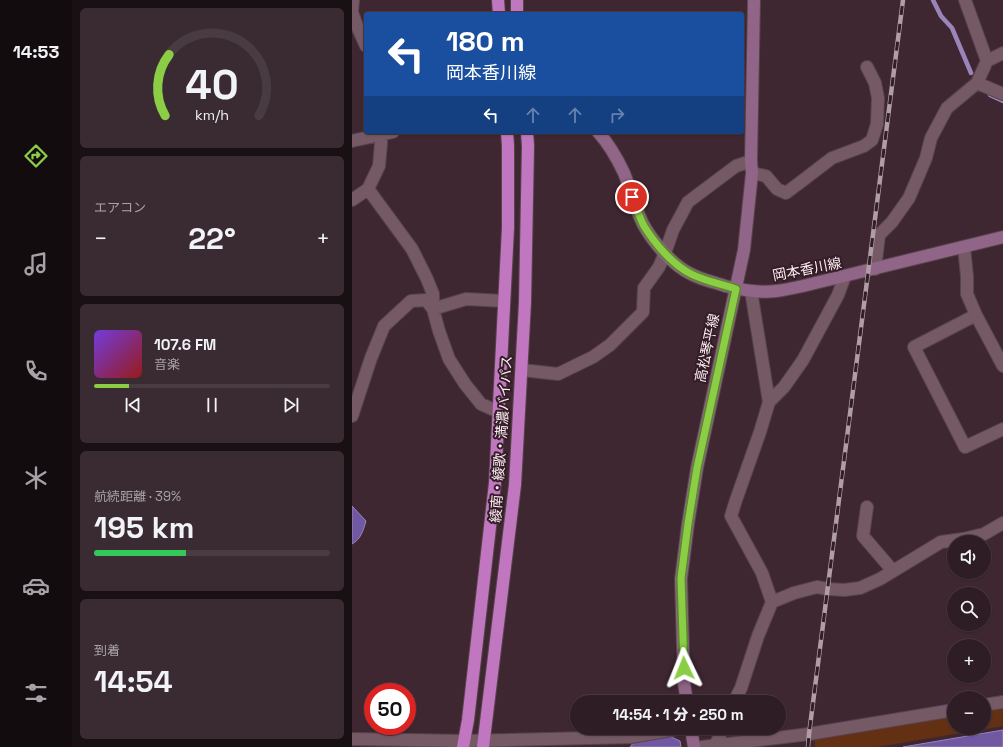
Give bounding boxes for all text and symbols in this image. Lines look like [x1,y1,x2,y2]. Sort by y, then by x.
text: 180 m [446,23,525,59]
icon: left [380,28,432,80]
text: 14:53 [13,40,59,63]
text: 40 [185,58,239,111]
text: 岡本香川線 [446,61,536,84]
icon: left [480,104,502,126]
icon: ahead [522,104,544,126]
icon: ahead [564,104,586,126]
icon: right [606,104,628,126]
text: km/h [195,105,229,123]
icon: directions [22,142,50,170]
pin [615,180,649,214]
icon: arrive [621,186,643,208]
text: エアコン [94,199,146,216]
text: 22° [188,219,236,258]
text: − [94,224,108,252]
text: + [316,224,330,252]
icon: music [22,250,50,278]
street label: 岡本香川線 [771,253,843,285]
street label: 高松琴平線 [691,312,723,384]
text: 107.6 FM [154,335,216,354]
street label: 綾南・綾歌・満濃バイパス [486,355,516,523]
text: 音楽 [154,356,180,373]
icon: phone [22,357,50,385]
icon: previous [122,394,144,416]
icon: pause [201,394,223,416]
icon: next [280,394,302,416]
icon: climate [22,464,50,492]
text: 航続距離 · 39% [94,488,181,505]
text: 195 km [94,508,194,547]
map controls [947,535,991,735]
button: sound [947,535,991,579]
icon: car [22,572,50,600]
button: search [947,587,991,631]
button: + [947,639,991,683]
text: 到着 [94,642,120,659]
position arrow [663,647,705,689]
text: 14:54 [94,662,173,701]
icon: filters [22,679,50,707]
speed limit sign: 50 [364,683,416,735]
button: − [947,691,991,735]
text: 14:54 · 1 分 · 250 m [613,705,743,724]

